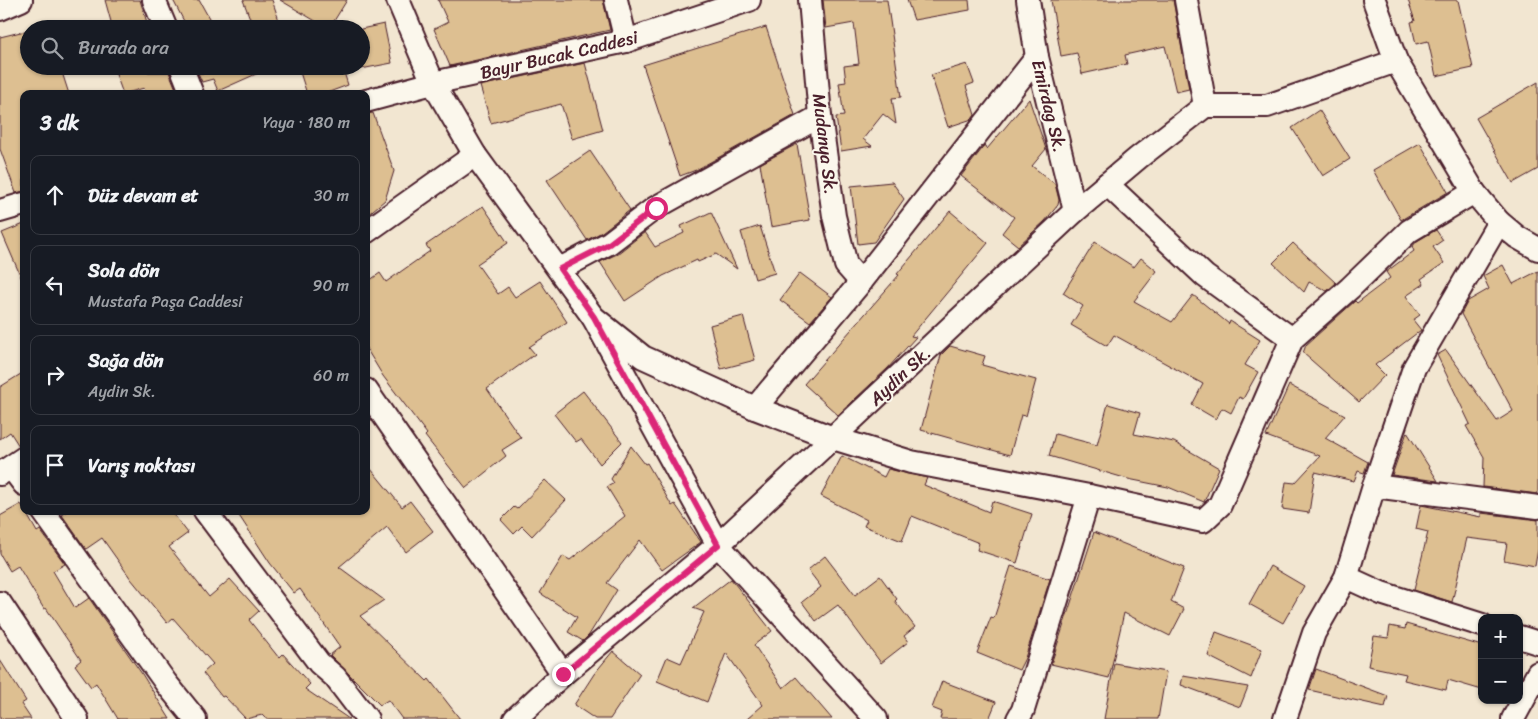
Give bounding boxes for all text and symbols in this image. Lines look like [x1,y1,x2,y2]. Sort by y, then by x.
search box [20,20,370,75]
street label: Bayır Bucak Caddesi [477,21,642,89]
text: Burada ara [78,31,169,64]
icon: search [38,34,66,62]
street label: Emirdag Sk. [1022,56,1076,156]
street label: Mudanya Sk. [803,92,847,196]
text: 3 dk [40,104,79,142]
text: Yaya · 180 m [263,108,350,137]
text: Düz devam et [88,179,199,212]
icon: ahead [41,181,69,209]
text: 30 m [314,181,349,210]
route start [645,197,668,220]
text: Sola dön [88,254,159,287]
icon: left [41,271,69,299]
text: 90 m [313,271,349,300]
text: Mustafa Paşa Caddesi [88,287,243,316]
street label: Aydin Sk. [860,338,939,414]
text: Sağa dön [88,344,163,377]
icon: right [41,361,69,389]
text: 60 m [313,361,349,390]
text: Aydin Sk. [88,377,156,406]
text: Varış noktası [88,449,195,482]
icon: arrive [41,451,69,479]
map controls [1478,614,1523,704]
button: + [1478,614,1523,659]
button: − [1478,659,1523,704]
route end [552,663,575,686]

